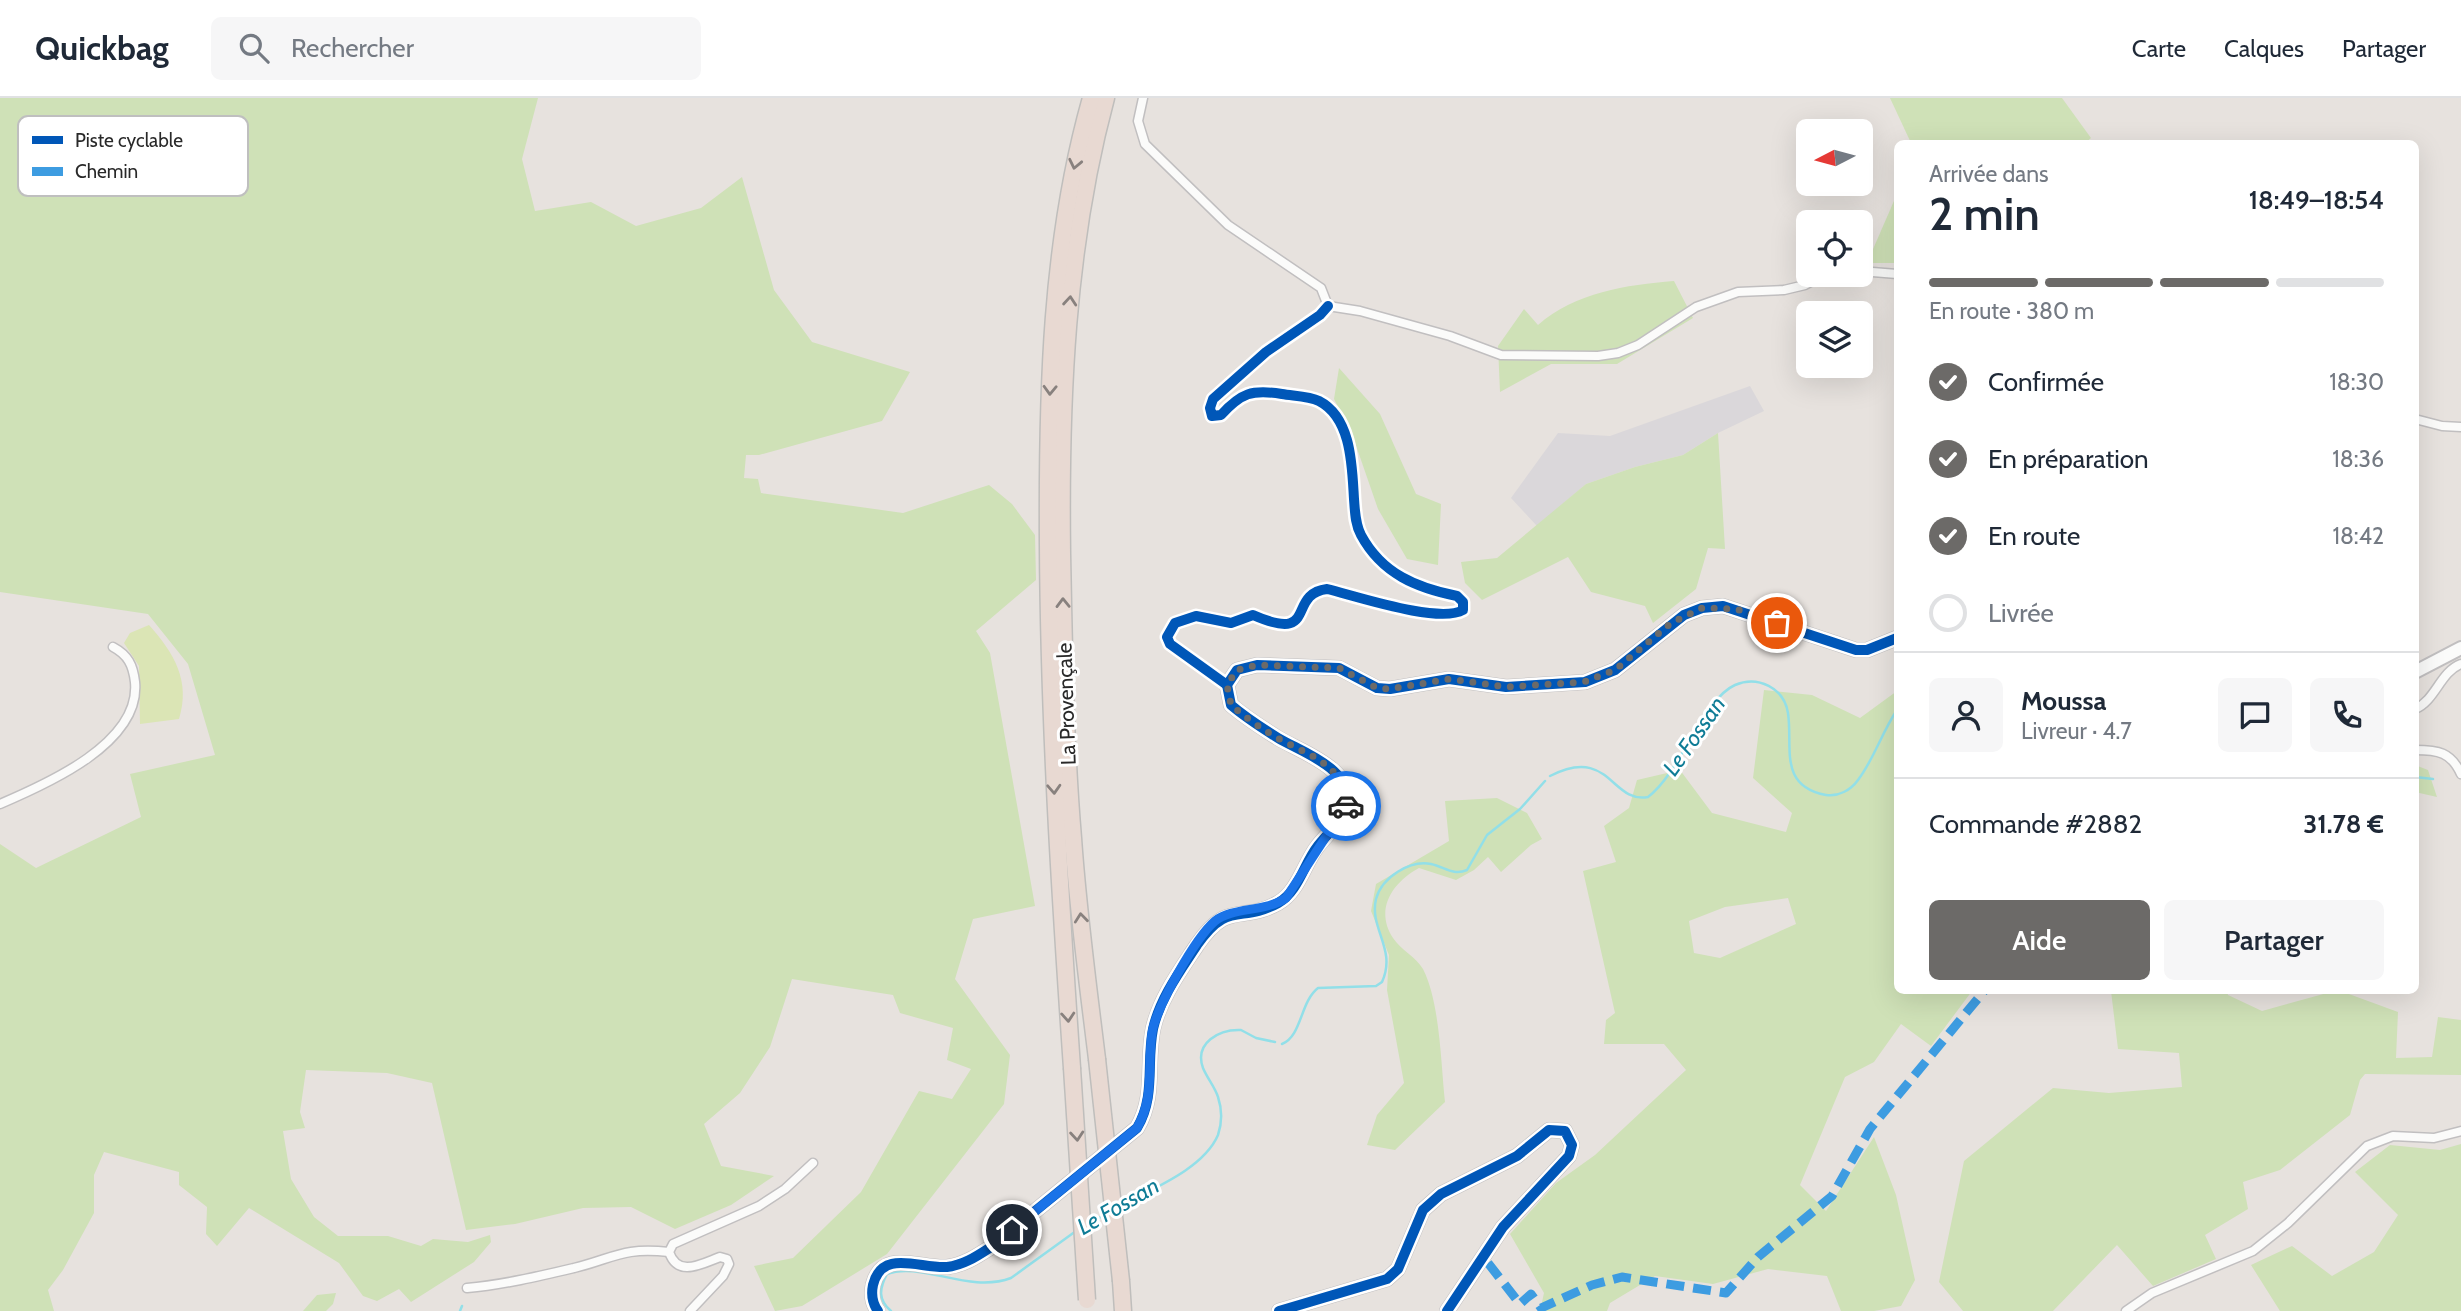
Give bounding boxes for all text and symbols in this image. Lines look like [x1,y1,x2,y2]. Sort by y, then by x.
search box [211,17,701,80]
text: Quickbag [35,28,169,68]
icon: search [235,29,273,67]
text: Rechercher [291,32,414,64]
text: Carte [2132,34,2186,63]
text: Calques [2224,34,2304,63]
text: Partager [2342,34,2426,63]
legend [18,116,248,196]
north arrow [1796,119,1872,196]
map controls [1796,119,1873,378]
text: Piste cyclable [75,129,183,152]
one-way arrow [1069,158,1083,170]
text: Chemin [75,160,138,183]
text: Arrivée dans [1929,160,2049,188]
text: 18:49–18:54 [2249,184,2384,216]
text: 2 min [1929,186,2040,242]
button: locate [1796,210,1873,287]
one-way arrow [1062,295,1077,306]
text: En route · 380 m [1929,297,2094,325]
button: layers [1796,301,1873,378]
icon: check [1929,363,1967,401]
text: Confirmée [1988,366,2104,398]
text: 18:30 [2329,368,2384,396]
one-way arrow [1043,385,1058,396]
icon: check [1929,440,1967,478]
text: En préparation [1988,443,2149,475]
text: 18:36 [2332,445,2384,473]
icon: check [1929,517,1967,555]
text: En route [1988,520,2080,552]
text: 18:42 [2332,522,2384,550]
pin [1747,593,1807,653]
one-way arrow [1055,597,1071,608]
text: Livrée [1988,597,2054,629]
icon: bag [1758,604,1796,642]
street label: La Provençale [1051,642,1081,766]
button: person [1929,678,2003,752]
button: chat [2218,678,2292,752]
button: phone [2310,678,2384,752]
text: Moussa [2021,685,2106,717]
water label: Le Fossan [1657,691,1731,781]
text: Livreur · 4.7 [2021,717,2132,745]
courier [1311,771,1381,841]
one-way arrow [1047,784,1062,795]
icon: car [1327,787,1365,825]
text: Commande #2882 [1929,808,2142,840]
text: 31.78 € [2303,808,2384,840]
button: Aide [1929,900,2150,980]
button: Partager [2164,900,2384,980]
one-way arrow [1073,912,1088,924]
one-way arrow [1060,1011,1075,1022]
one-way arrow [1069,1131,1084,1142]
water label: Le Fossan [1072,1171,1164,1241]
pin [982,1200,1042,1260]
icon: home [993,1211,1031,1249]

